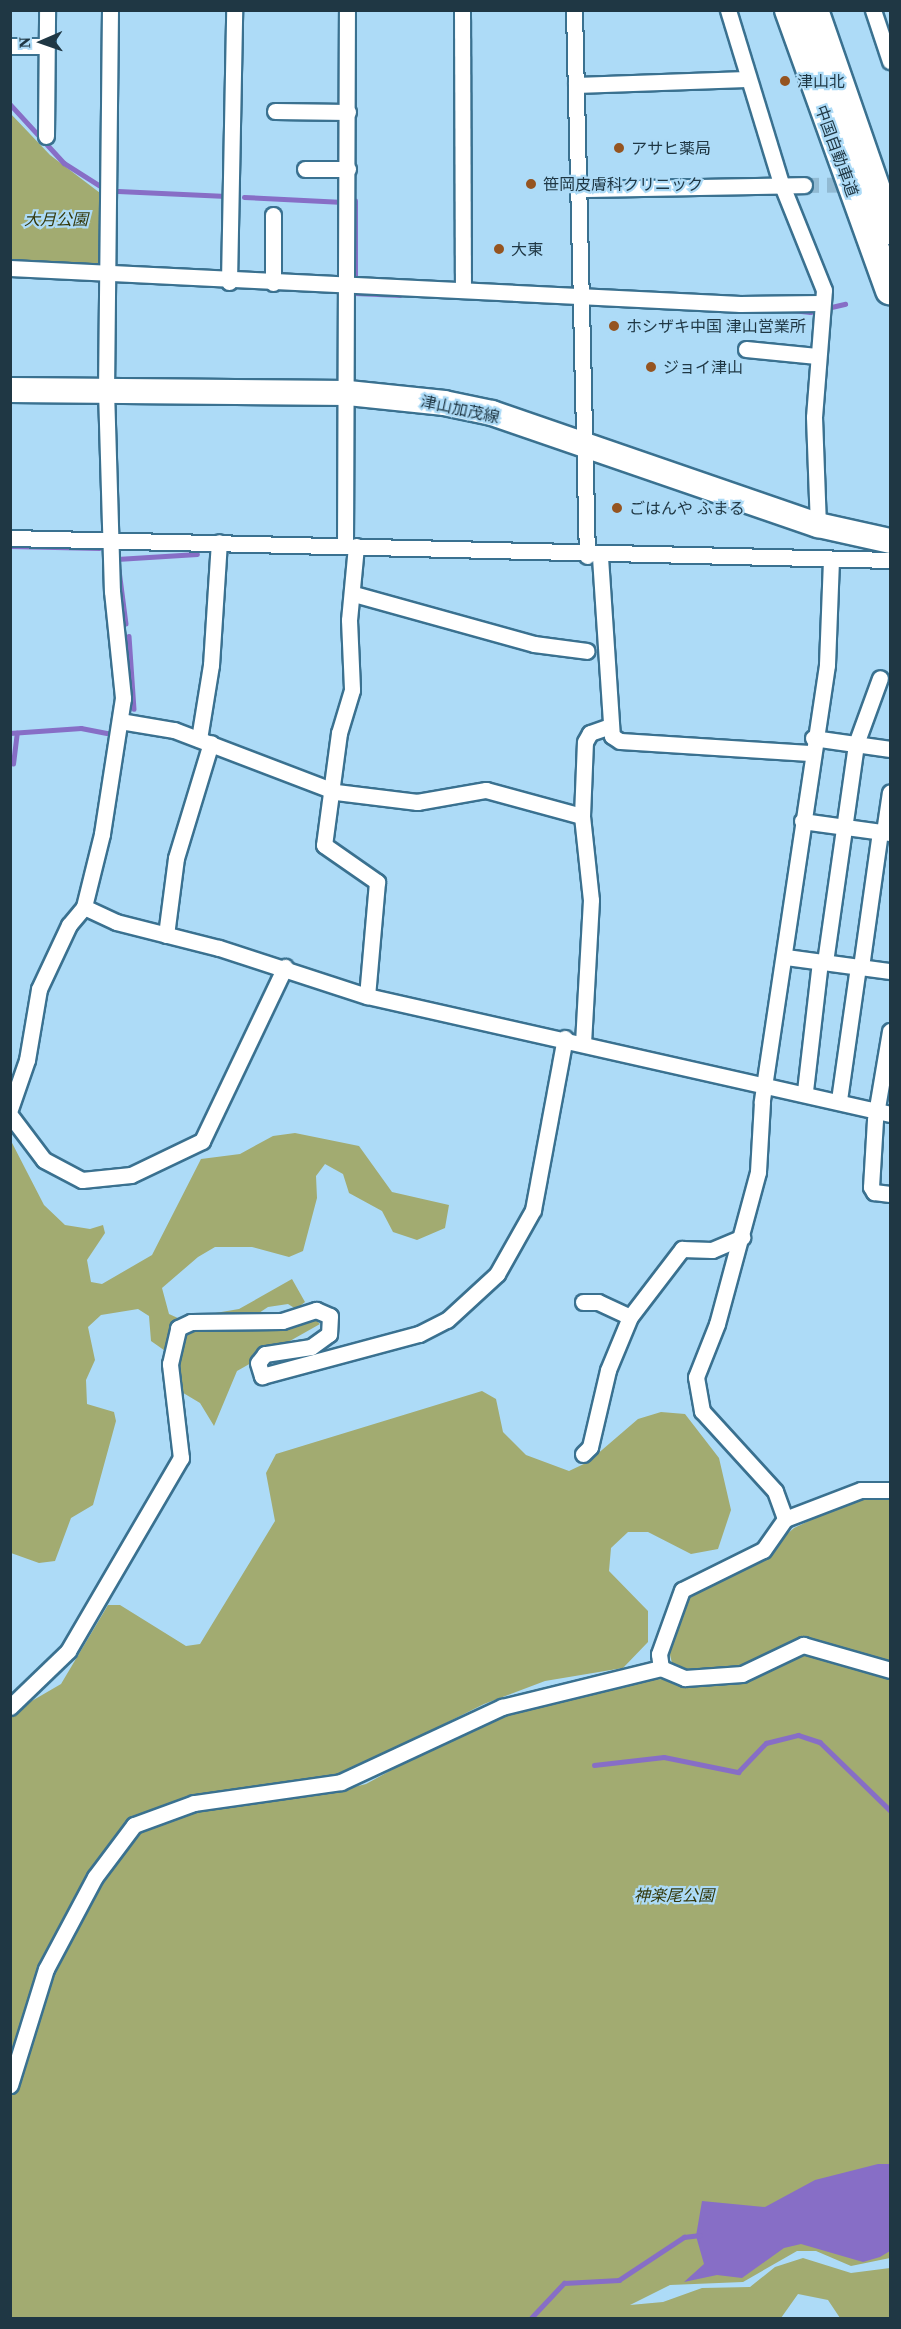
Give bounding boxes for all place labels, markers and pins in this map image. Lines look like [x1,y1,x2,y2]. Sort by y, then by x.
place label: 津山北 [797,71,845,91]
marker: 津山北 [778,74,792,88]
place label: アサヒ薬局 [631,138,711,158]
marker: アサヒ薬局 [612,141,626,155]
place label: 笹岡皮膚科クリニック [543,174,703,194]
marker: 笹岡皮膚科クリニック [524,177,538,191]
place label: 大東 [511,239,543,259]
marker: 大東 [492,242,506,256]
place label: ホシザキ中国 津山営業所 [626,316,806,336]
marker: ホシザキ中国 津山営業所 [607,319,621,333]
place label: ジョイ津山 [663,357,743,377]
marker: ジョイ津山 [644,360,658,374]
place label: ごはんや ふまる [629,498,745,518]
marker: ごはんや ふまる [610,501,624,515]

